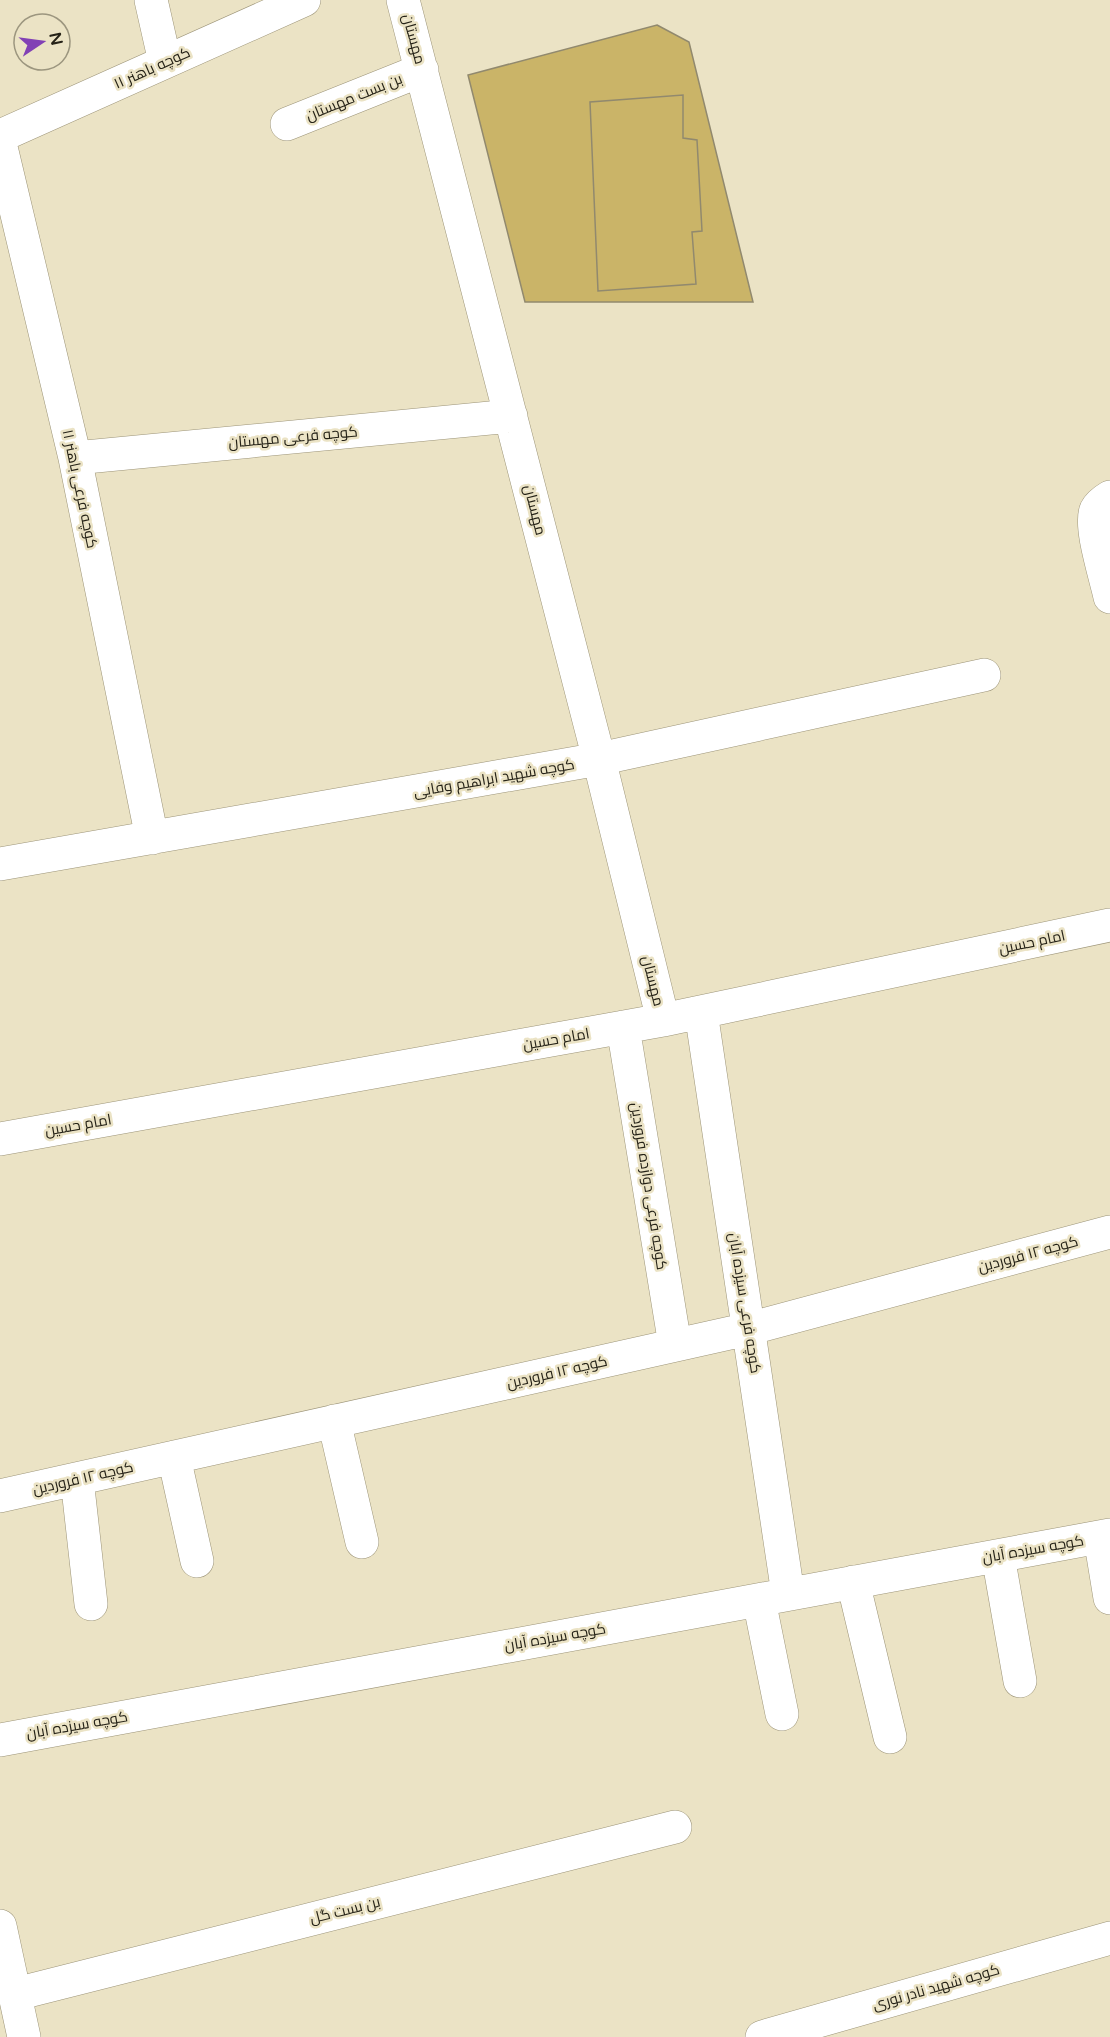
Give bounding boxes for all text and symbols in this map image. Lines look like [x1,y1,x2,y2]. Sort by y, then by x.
north arrow [12,12,72,72]
street label: مهستان [398,12,429,66]
text: N [44,30,67,47]
street label: کوچه باهنر ۱۱ [111,43,193,94]
street label: بن بست مهستان [303,69,405,126]
street label: کوچه فرعی مهستان [228,422,359,453]
street label: کوچه فرعی باهنر ۱۱ [58,428,101,550]
street label: مهستان [519,483,550,537]
street label: کوچه شهید ابراهیم وفایی [412,755,576,802]
street label: امام حسین [997,926,1067,959]
street label: مهستان [637,954,668,1008]
street label: امام حسین [521,1024,591,1055]
street label: کوچه فرعی دوازده فروردین [626,1101,671,1271]
street label: امام حسین [43,1110,113,1141]
street label: کوچه فرعی سیزده آبان [724,1231,765,1375]
street label: کوچه ۱۲ فروردین [976,1232,1080,1277]
street label: کوچه ۱۲ فروردین [505,1352,609,1393]
street label: کوچه ۱۲ فروردین [31,1458,135,1499]
street label: کوچه سیزده آبان [981,1531,1085,1568]
street label: کوچه سیزده آبان [503,1619,607,1656]
street label: کوچه سیزده آبان [25,1707,129,1744]
street label: بن بست گل [308,1893,382,1928]
street label: کوچه شهید نادر نوری [870,1960,1002,2015]

